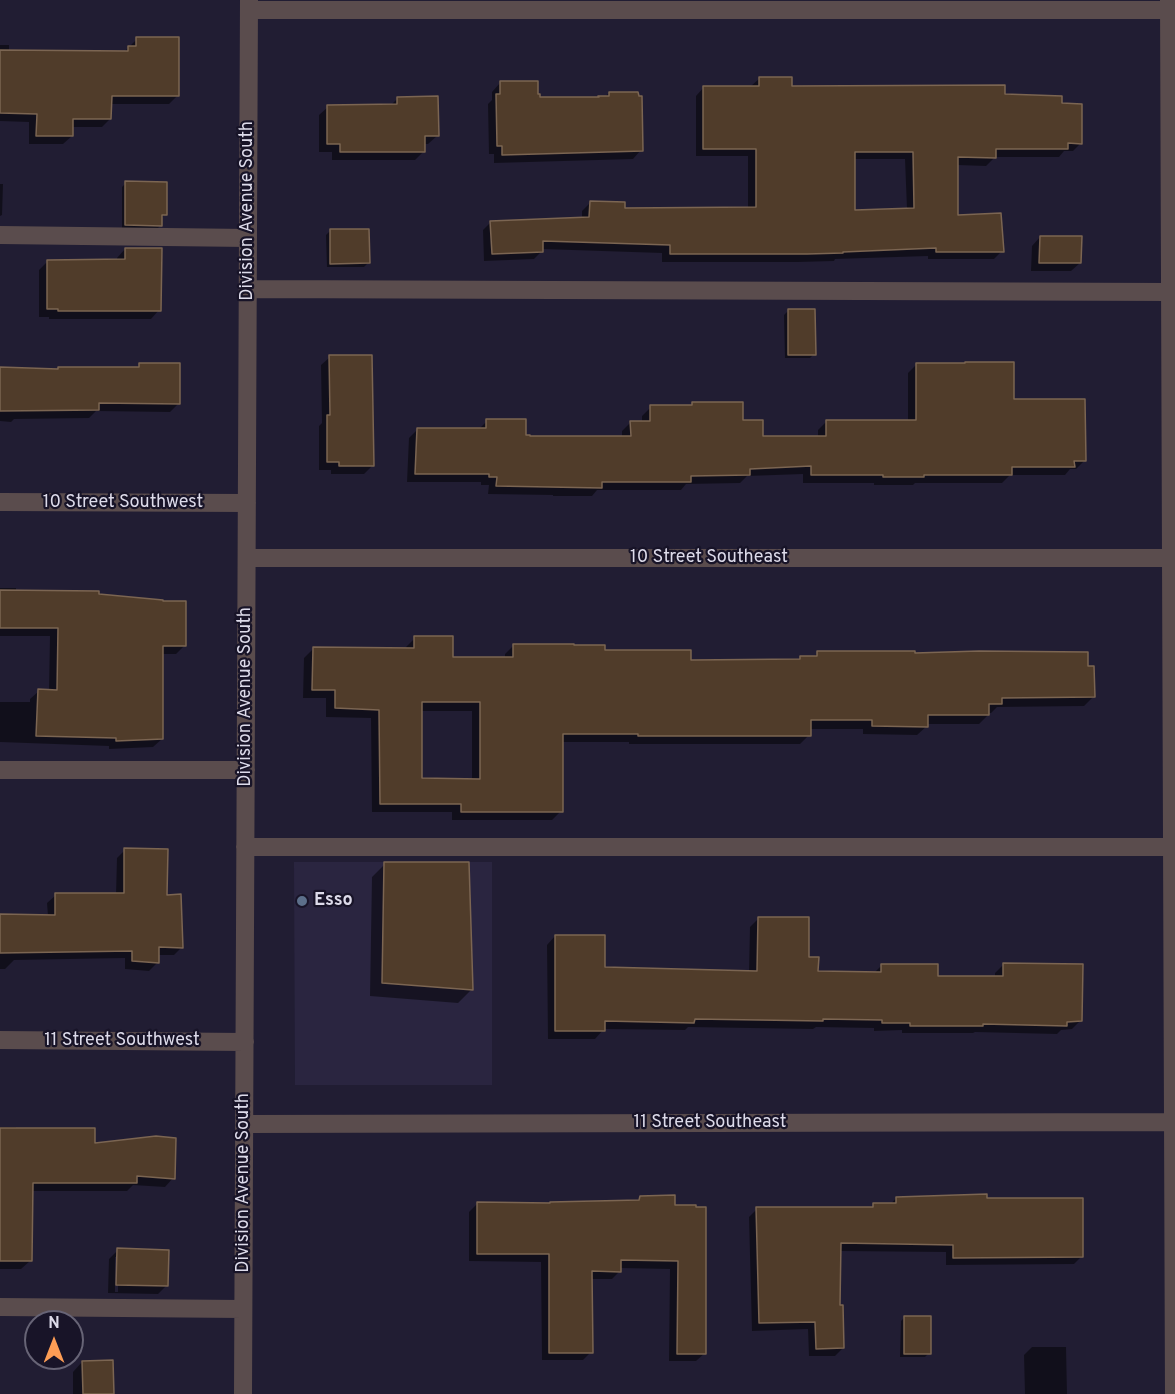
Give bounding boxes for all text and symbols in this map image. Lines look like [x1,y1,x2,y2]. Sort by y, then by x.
street label: Division Avenue South [237,121,259,301]
street label: 10 Street Southwest [43,492,203,514]
street label: 10 Street Southeast [630,547,788,569]
street label: Division Avenue South [235,607,257,787]
place label: Esso [314,890,353,912]
marker: Esso [295,894,309,908]
street label: 11 Street Southwest [44,1030,200,1052]
street label: Division Avenue South [233,1093,255,1273]
street label: 11 Street Southeast [633,1112,787,1134]
north arrow [24,1310,84,1370]
text: N [48,1314,60,1334]

